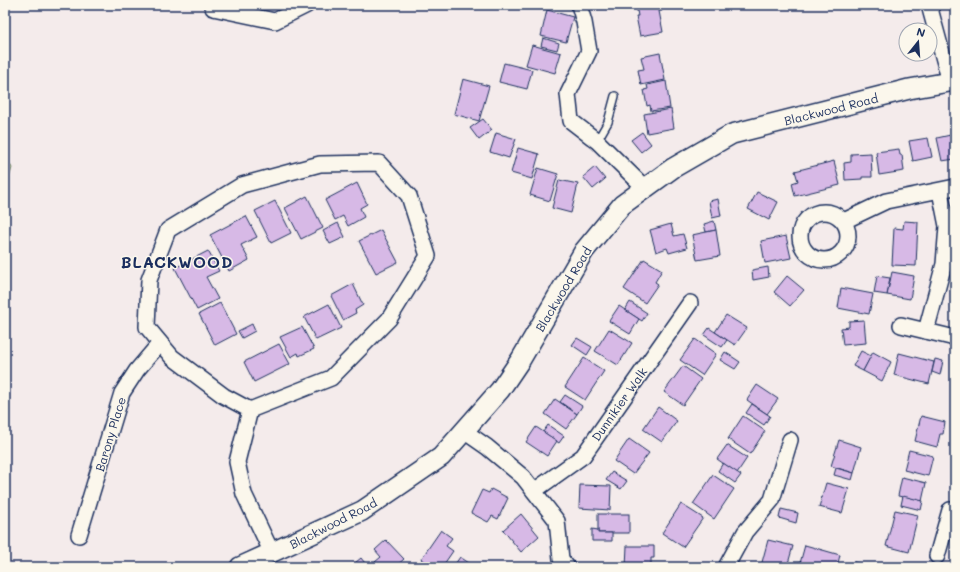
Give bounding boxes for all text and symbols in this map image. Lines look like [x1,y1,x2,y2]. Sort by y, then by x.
north arrow [898,22,938,62]
text: N [915,24,927,40]
street label: Blackwood Road [782,90,880,128]
street label: Blackwood Road [531,243,595,334]
district label: BLACKWOOD [121,251,233,272]
street label: Dunnikier Walk [588,364,650,444]
street label: Barony Place [91,395,129,473]
street label: Blackwood Road [286,494,380,552]

